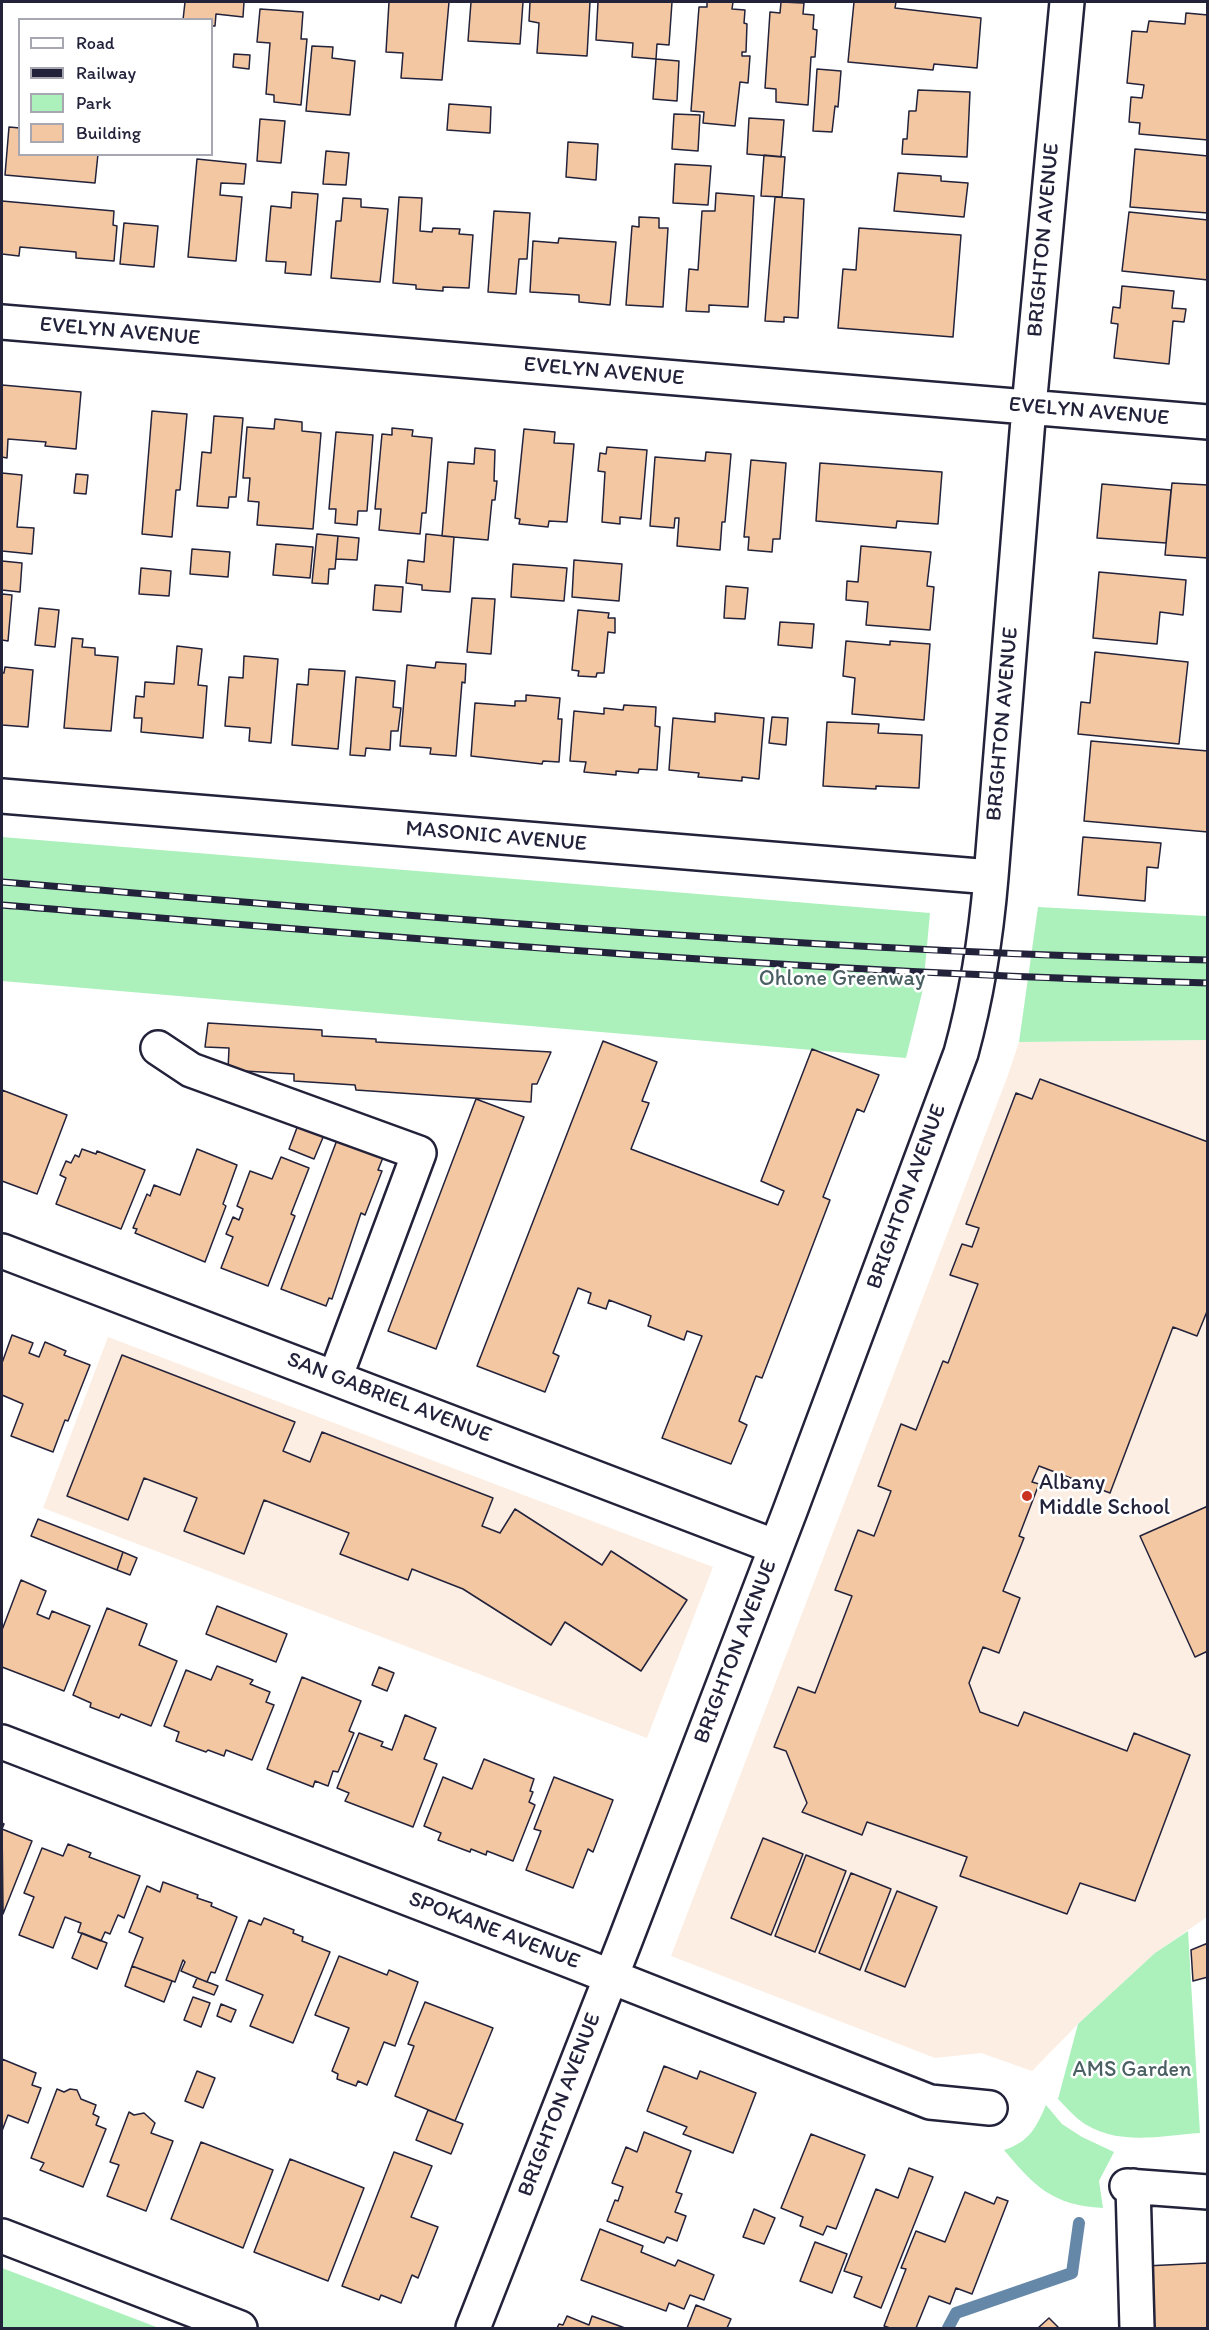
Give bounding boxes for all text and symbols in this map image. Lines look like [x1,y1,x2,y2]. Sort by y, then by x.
legend [18,18,213,156]
text: Road [76,32,115,54]
text: Railway [76,62,136,84]
text: Park [76,92,111,114]
text: Building [76,122,141,144]
street label: BRIGHTON AVENUE [1022,142,1066,338]
street label: EVELYN AVENUE [39,312,201,352]
street label: EVELYN AVENUE [523,352,685,392]
street label: EVELYN AVENUE [1008,392,1170,432]
street label: BRIGHTON AVENUE [981,626,1025,822]
street label: MASONIC AVENUE [404,816,588,858]
park label: Ohlone Greenway [759,966,925,992]
street label: BRIGHTON AVENUE [861,1101,953,1293]
street label: SAN GABRIEL AVENUE [283,1347,495,1449]
place label: Albany Middle School [1039,1470,1170,1522]
marker: Albany Middle School [1020,1489,1034,1503]
street label: BRIGHTON AVENUE [689,1556,783,1748]
street label: SPOKANE AVENUE [405,1886,583,1976]
street label: BRIGHTON AVENUE [513,2009,607,2201]
park label: AMS Garden [1073,2057,1191,2083]

